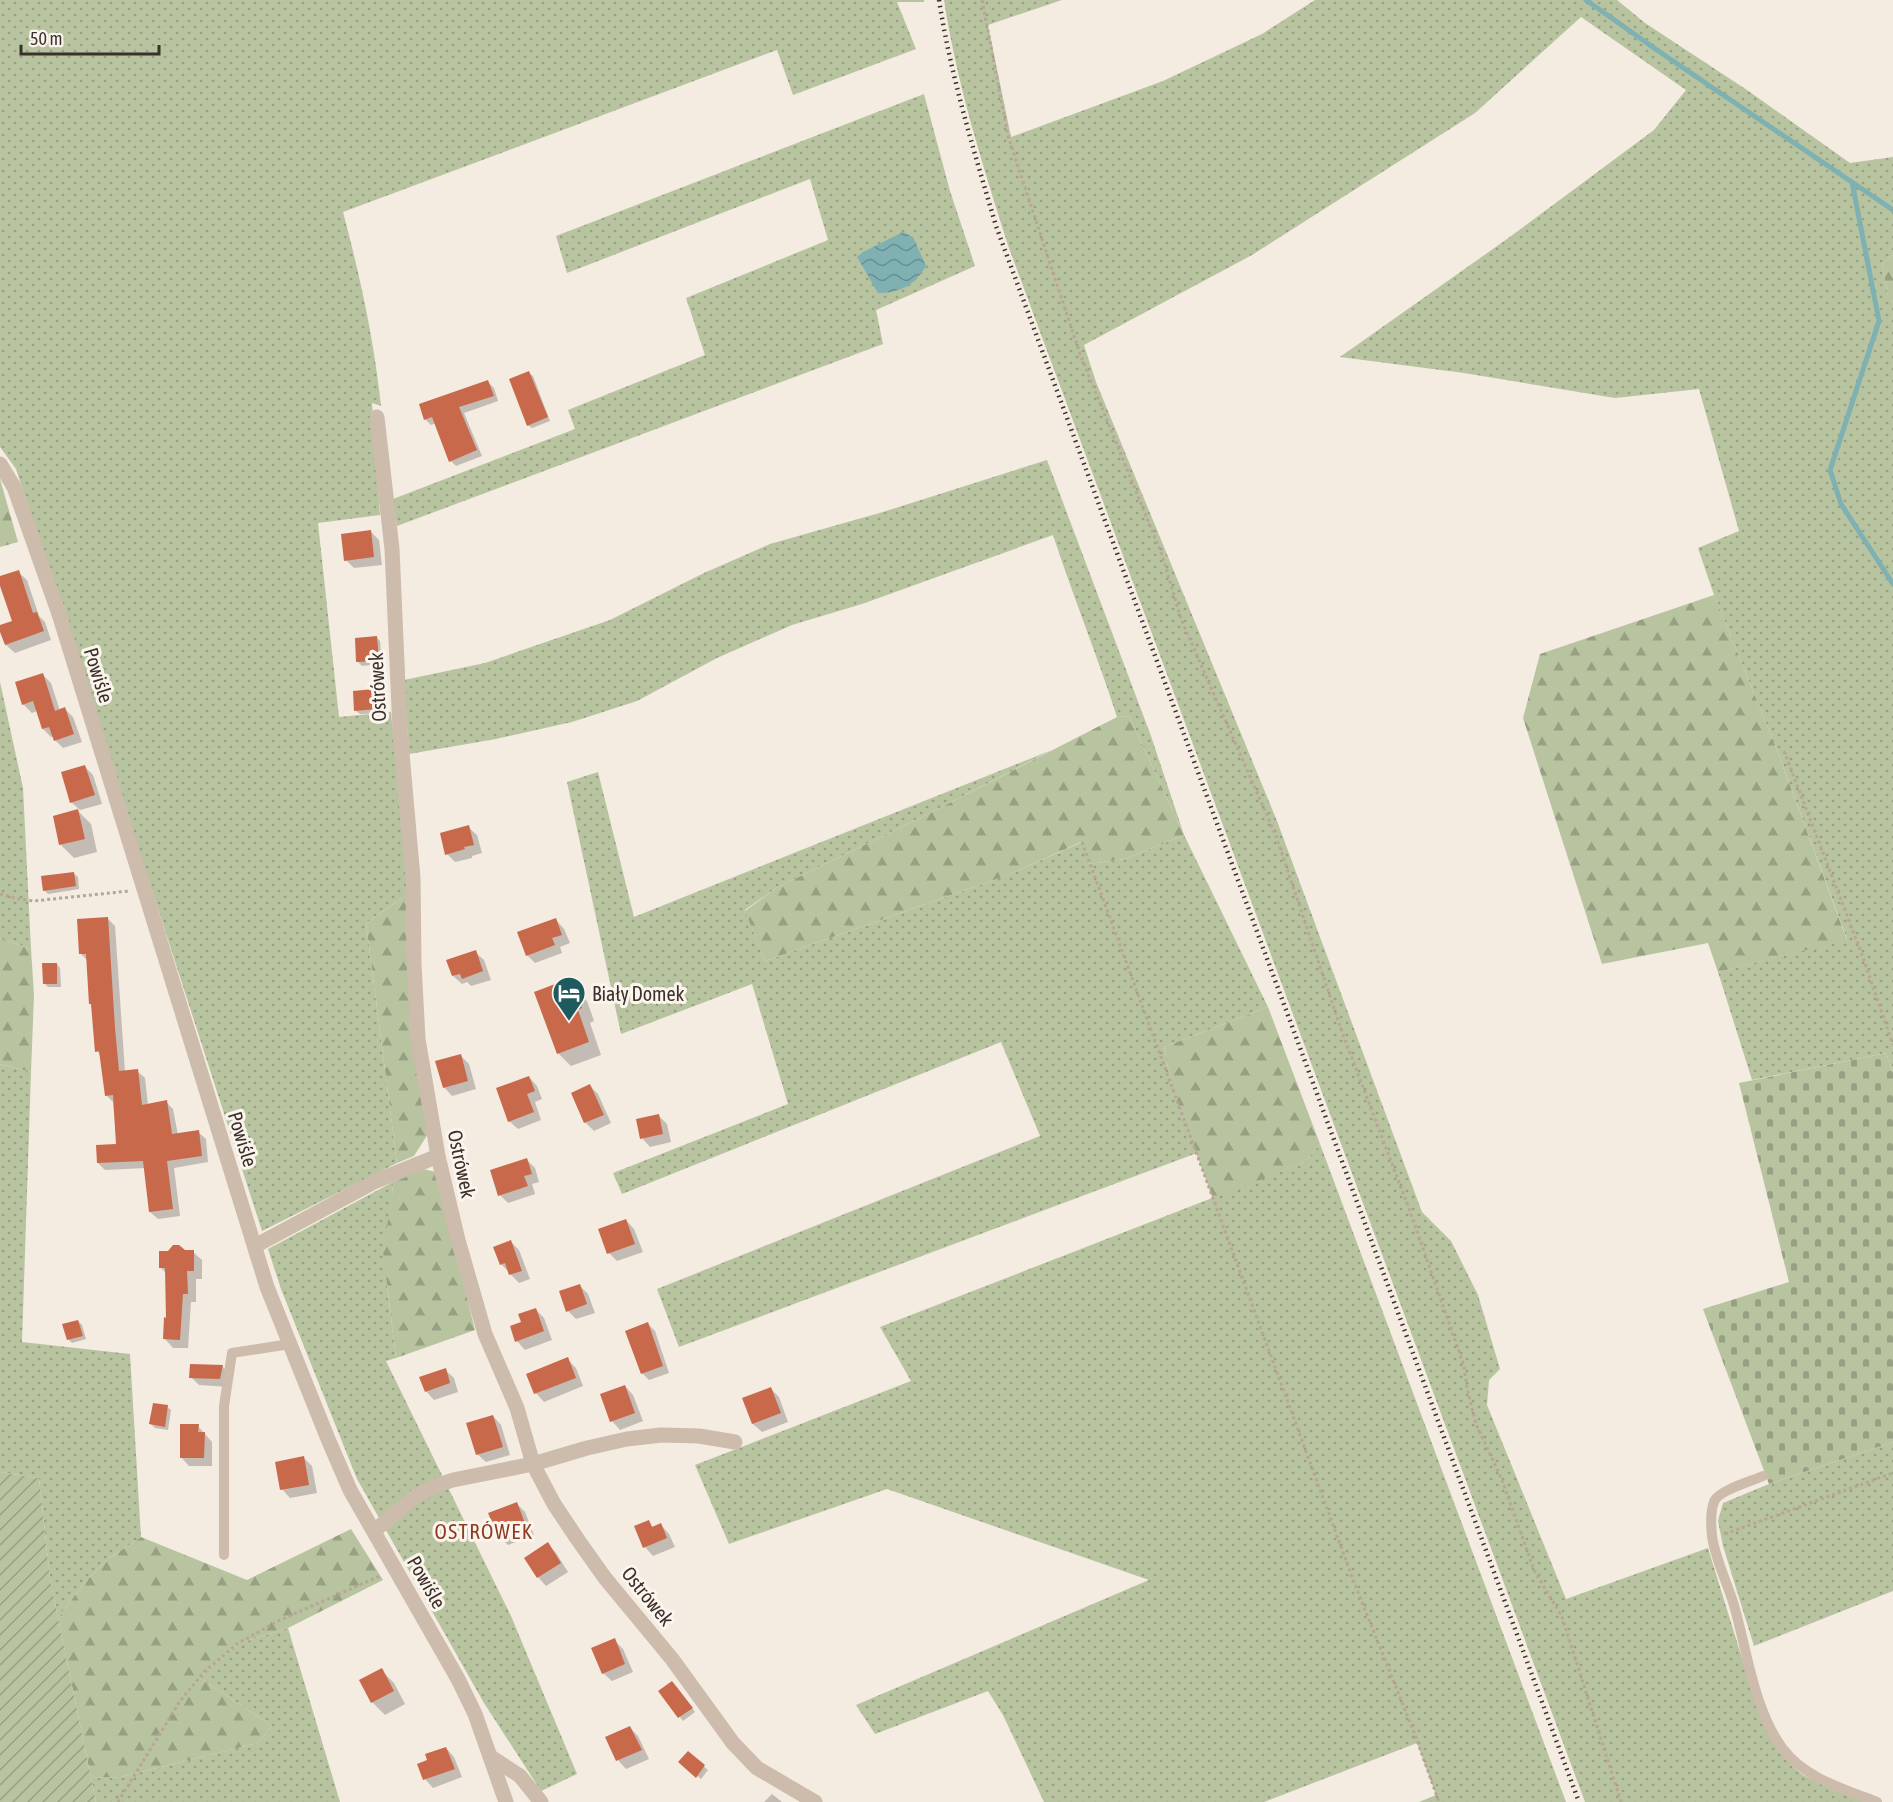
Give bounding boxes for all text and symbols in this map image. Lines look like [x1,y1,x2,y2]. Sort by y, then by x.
scale bar [21,18,159,56]
text: 50 m [30,28,62,49]
street label: Powiśle [80,645,118,705]
street label: Ostrówek [364,652,390,722]
hotel icon: Biały Domek [551,975,587,1022]
place label: Biały Domek [592,982,685,1005]
street label: Powiśle [224,1109,262,1169]
street label: Ostrówek [444,1128,480,1200]
district label: OSTRÓWEK [434,1519,534,1543]
street label: Powiśle [403,1552,451,1612]
street label: Ostrówek [617,1562,679,1630]

